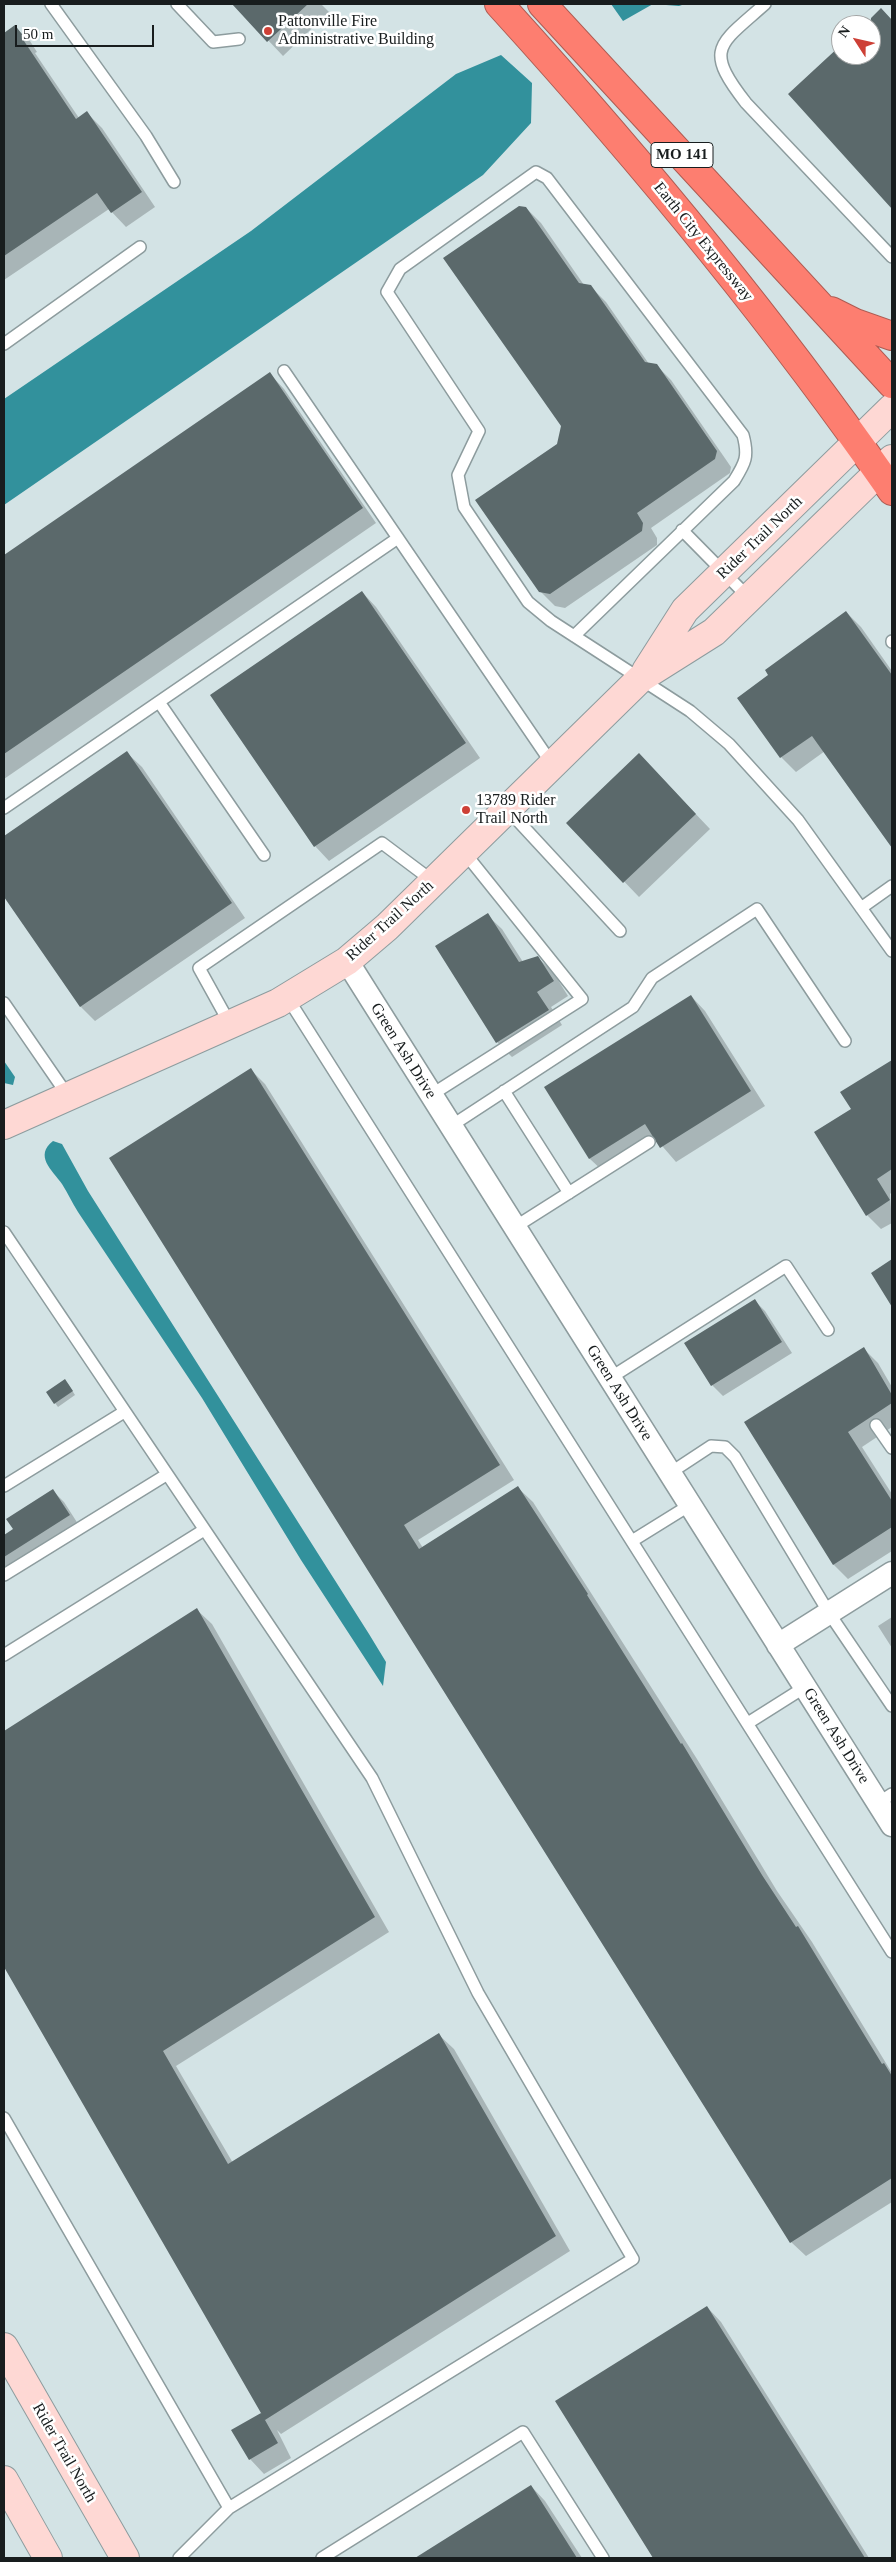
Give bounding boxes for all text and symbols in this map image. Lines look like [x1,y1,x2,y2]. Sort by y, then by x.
place label: Pattonville Fire Administrative Building [278,12,434,50]
scale bar [18,15,156,47]
north arrow [831,15,881,65]
text: N [835,23,853,40]
marker: Pattonville Fire Administrative Building [262,25,274,37]
text: 50 m [23,26,53,42]
road number: MO 141 [651,142,713,168]
street label: Earth City Expressway [649,179,757,305]
street label: Rider Trail North [713,492,807,584]
place label: 13789 Rider Trail North [476,791,556,829]
marker: 13789 Rider Trail North [460,804,472,816]
street label: Rider Trail North [342,877,438,965]
street label: Green Ash Drive [366,1000,440,1102]
street label: Green Ash Drive [582,1342,656,1444]
street label: Green Ash Drive [799,1685,873,1787]
street label: Rider Trail North [28,2400,100,2506]

